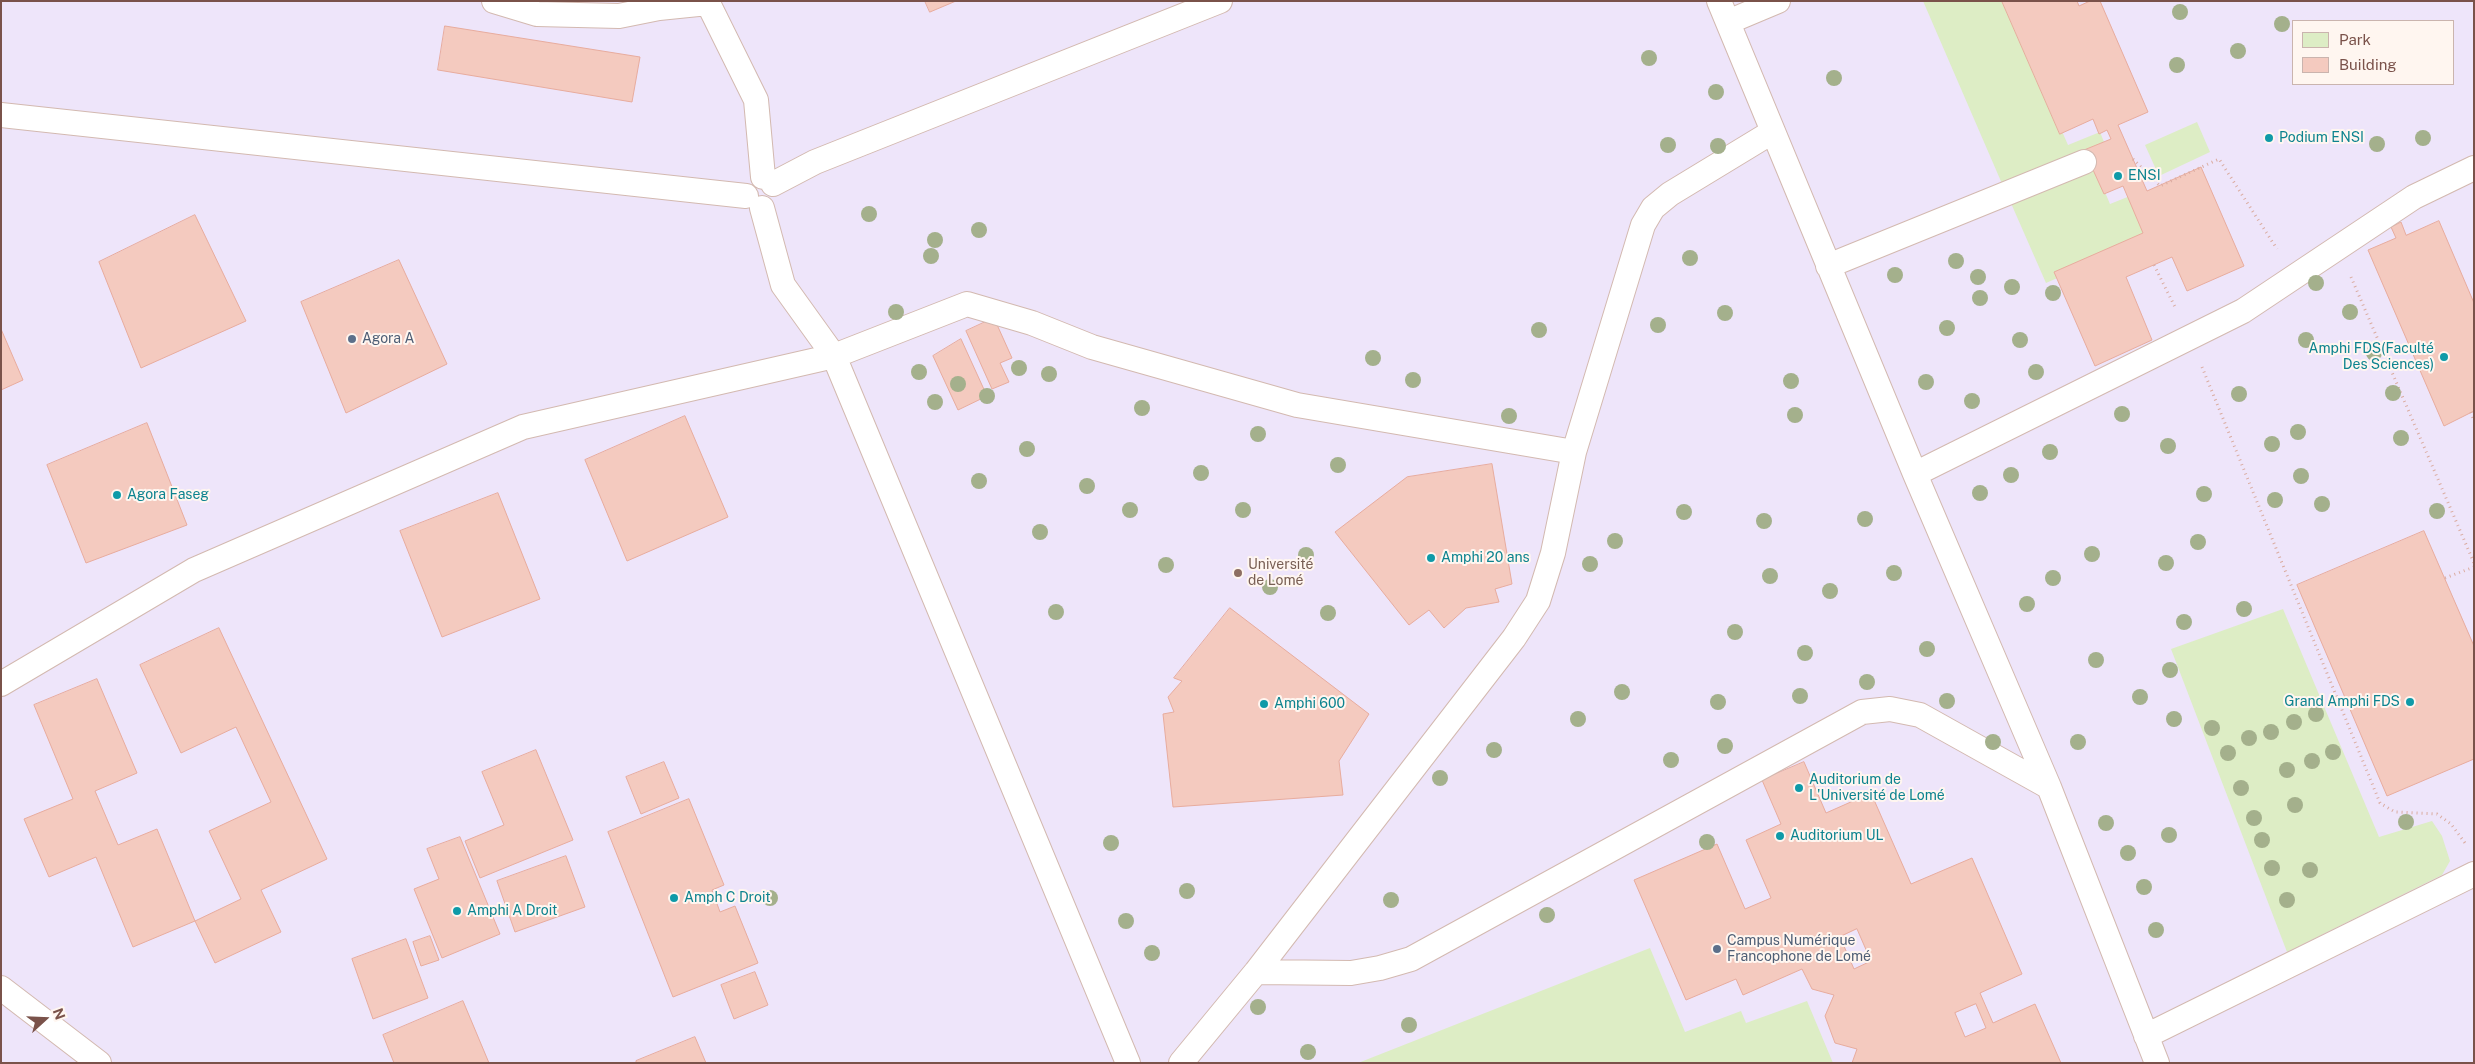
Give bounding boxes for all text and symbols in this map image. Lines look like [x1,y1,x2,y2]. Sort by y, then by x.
legend [2292,20,2455,85]
text: Park [2339,31,2371,48]
text: Building [2339,56,2397,73]
place label: Podium ENSI [2279,130,2364,146]
marker: Podium ENSI [2263,132,2275,144]
place label: ENSI [2128,168,2161,184]
marker: ENSI [2112,170,2124,182]
place label: Agora A [362,331,414,347]
marker: Agora A [346,333,358,345]
place label: Amphi FDS(Faculté Des Sciences) [2309,341,2434,374]
marker: Amphi FDS(Faculté Des Sciences) [2438,351,2450,363]
place label: Agora Faseg [127,487,209,503]
marker: Agora Faseg [111,489,123,501]
place label: Amphi 20 ans [1441,550,1529,566]
marker: Amphi 20 ans [1425,552,1437,564]
place label: Université de Lomé [1248,557,1313,590]
marker: Université de Lomé [1232,567,1244,579]
place label: Grand Amphi FDS [2284,694,2400,710]
place label: Amphi 600 [1274,696,1345,712]
marker: Grand Amphi FDS [2404,696,2416,708]
marker: Amphi 600 [1258,698,1270,710]
place label: Auditorium de L'Université de Lomé [1809,772,1945,804]
marker: Auditorium de L'Université de Lomé [1793,782,1805,794]
place label: Auditorium UL [1790,828,1884,844]
marker: Auditorium UL [1774,830,1786,842]
place label: Amph C Droit [684,890,771,906]
marker: Amph C Droit [668,892,680,904]
place label: Amphi A Droit [467,903,558,919]
marker: Amphi A Droit [451,905,463,917]
place label: Campus Numérique Francophone de Lomé [1727,933,1871,966]
marker: Campus Numérique Francophone de Lomé [1711,943,1723,955]
north arrow [20,994,70,1044]
text: N [50,1006,68,1022]

